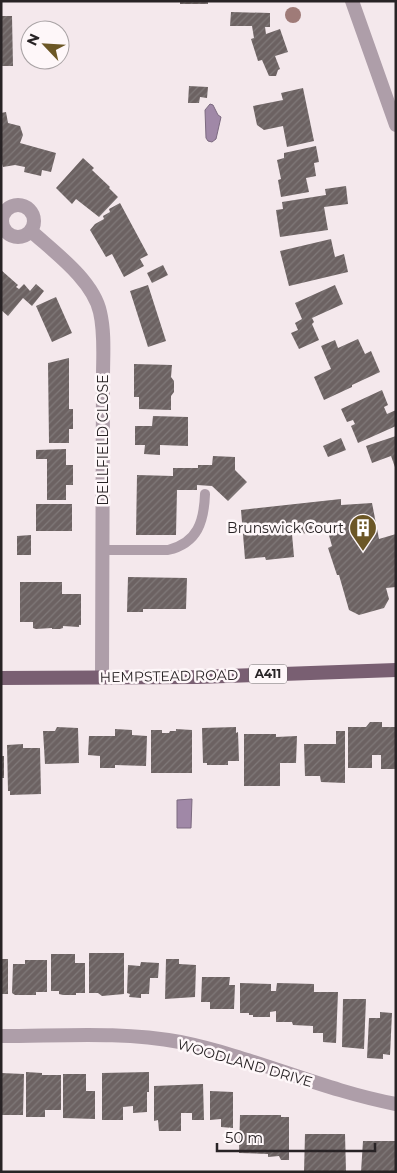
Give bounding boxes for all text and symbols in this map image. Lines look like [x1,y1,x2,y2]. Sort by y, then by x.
north arrow [20,20,70,70]
text: N [23,31,44,48]
street label: DELLFIELD CLOSE [94,374,112,506]
building icon: Brunswick Court [348,513,378,552]
place label: Brunswick Court [227,519,344,537]
road number: A411 [249,664,287,684]
street label: HEMPSTEAD ROAD [100,666,238,686]
street label: WOODLAND DRIVE [175,1035,315,1091]
scale bar [217,1120,374,1152]
text: 50 m [225,1128,263,1147]

